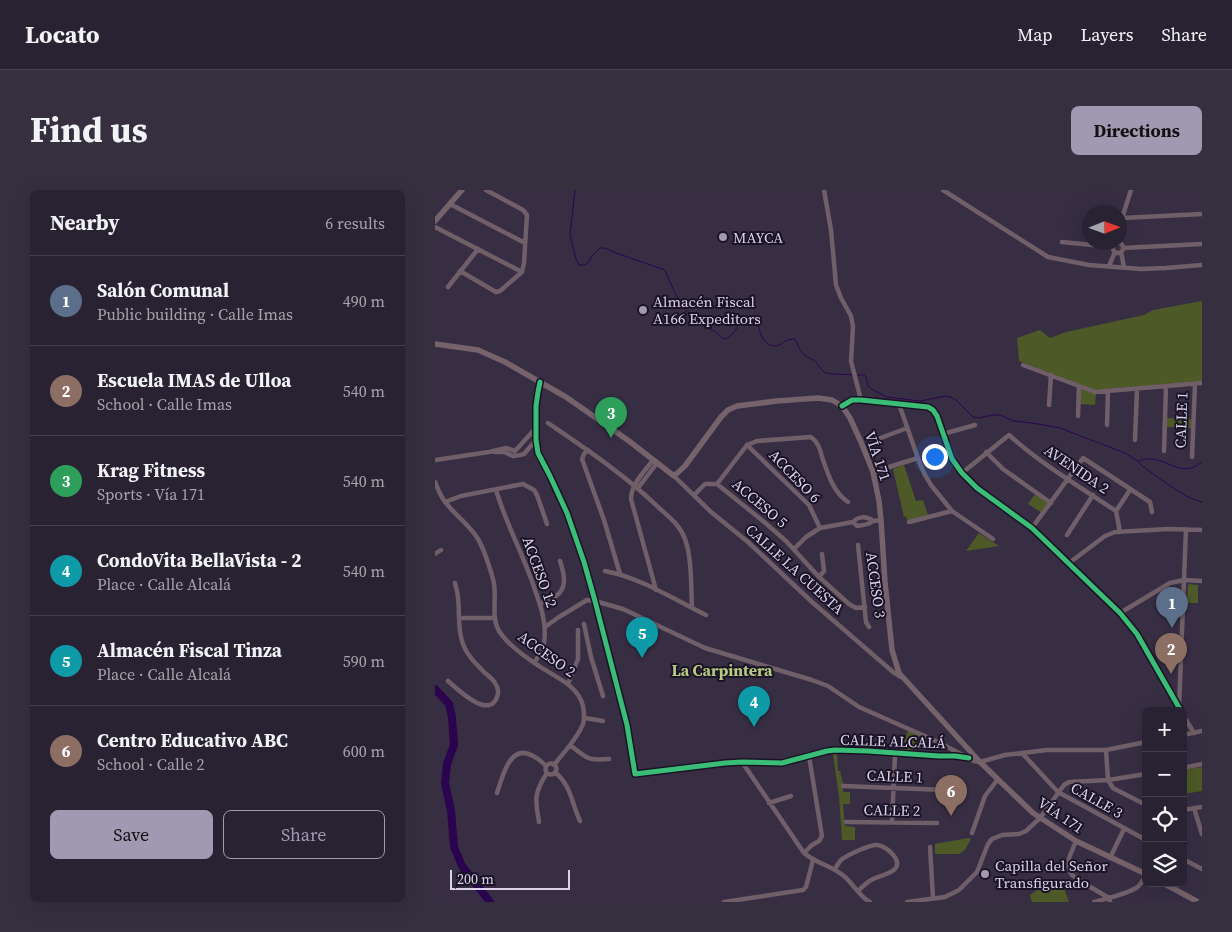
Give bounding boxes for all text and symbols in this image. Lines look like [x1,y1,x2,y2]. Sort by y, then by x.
text: Locato [25,18,100,51]
text: Map [1017,22,1052,47]
text: Layers [1080,22,1133,47]
text: Share [1161,22,1207,47]
text: Find us [30,106,148,154]
button: Directions [1071,106,1202,155]
north arrow [1082,205,1127,250]
text: Nearby [50,208,120,237]
text: 6 results [325,212,385,234]
place label: MAYCA [733,227,783,248]
marker: MAYCA [717,231,729,243]
text: Salón Comunal [97,277,229,303]
text: 1 [62,290,70,312]
text: 490 m [343,290,385,312]
place label: Almacén Fiscal A166 Expeditors [653,291,761,329]
text: Public building · Calle Imas [97,303,293,325]
marker: Almacén Fiscal A166 Expeditors [637,304,649,316]
text: Escuela IMAS de Ulloa [97,367,291,393]
text: 2 [62,380,70,402]
text: 540 m [343,380,385,402]
street label: CALLE 1 [1170,391,1192,449]
text: School · Calle Imas [97,393,232,415]
pin: 3 [595,397,627,438]
street label: VÍA 171 [860,428,896,484]
street label: AVENIDA 2 [1040,439,1114,499]
your location [922,444,948,470]
street label: ACCESO 6 [764,445,826,507]
text: Krag Fitness [97,457,205,483]
text: 3 [62,470,70,492]
text: 540 m [343,470,385,492]
street label: ACCESO 5 [728,474,792,532]
text: Sports · Vía 171 [97,483,205,505]
street label: CALLE LA CUESTA [741,519,849,619]
street label: ACCESO 12 [517,534,563,610]
text: CondoVita BellaVista - 2 [97,547,302,573]
street label: ACCESO 3 [861,551,891,619]
text: 4 [62,560,70,582]
text: 540 m [343,560,385,582]
text: Place · Calle Alcalá [97,573,231,595]
pin: 1 [1156,587,1188,628]
pin: 5 [626,617,658,658]
street label: ACCESO 2 [514,626,580,682]
pin: 2 [1155,633,1187,674]
text: Almacén Fiscal Tinza [97,637,282,663]
text: 5 [62,650,70,672]
text: 590 m [343,650,385,672]
district label: La Carpintera [671,659,773,681]
text: Place · Calle Alcalá [97,663,231,685]
pin: 4 [738,686,770,727]
map controls [1142,707,1187,887]
button: + [1142,707,1187,752]
text: Centro Educativo ABC [97,727,288,753]
street label: CALLE ALCALÁ [840,729,946,753]
text: 6 [62,740,70,762]
text: 600 m [343,740,385,762]
button: − [1142,752,1187,797]
text: School · Calle 2 [97,753,205,775]
street label: CALLE 1 [866,765,924,787]
pin: 6 [935,775,967,816]
street label: CALLE 3 [1067,777,1127,823]
street label: VÍA 171 [1034,792,1088,838]
button: locate [1142,797,1187,842]
street label: CALLE 2 [864,799,920,821]
button: Save [50,810,213,859]
button: Share [223,810,385,859]
button: layers [1142,842,1187,887]
place label: Capilla del Señor Transfigurado [995,855,1109,893]
scale bar [450,867,570,890]
marker: Capilla del Señor Transfigurado [979,868,991,880]
text: 200 m [457,869,494,889]

